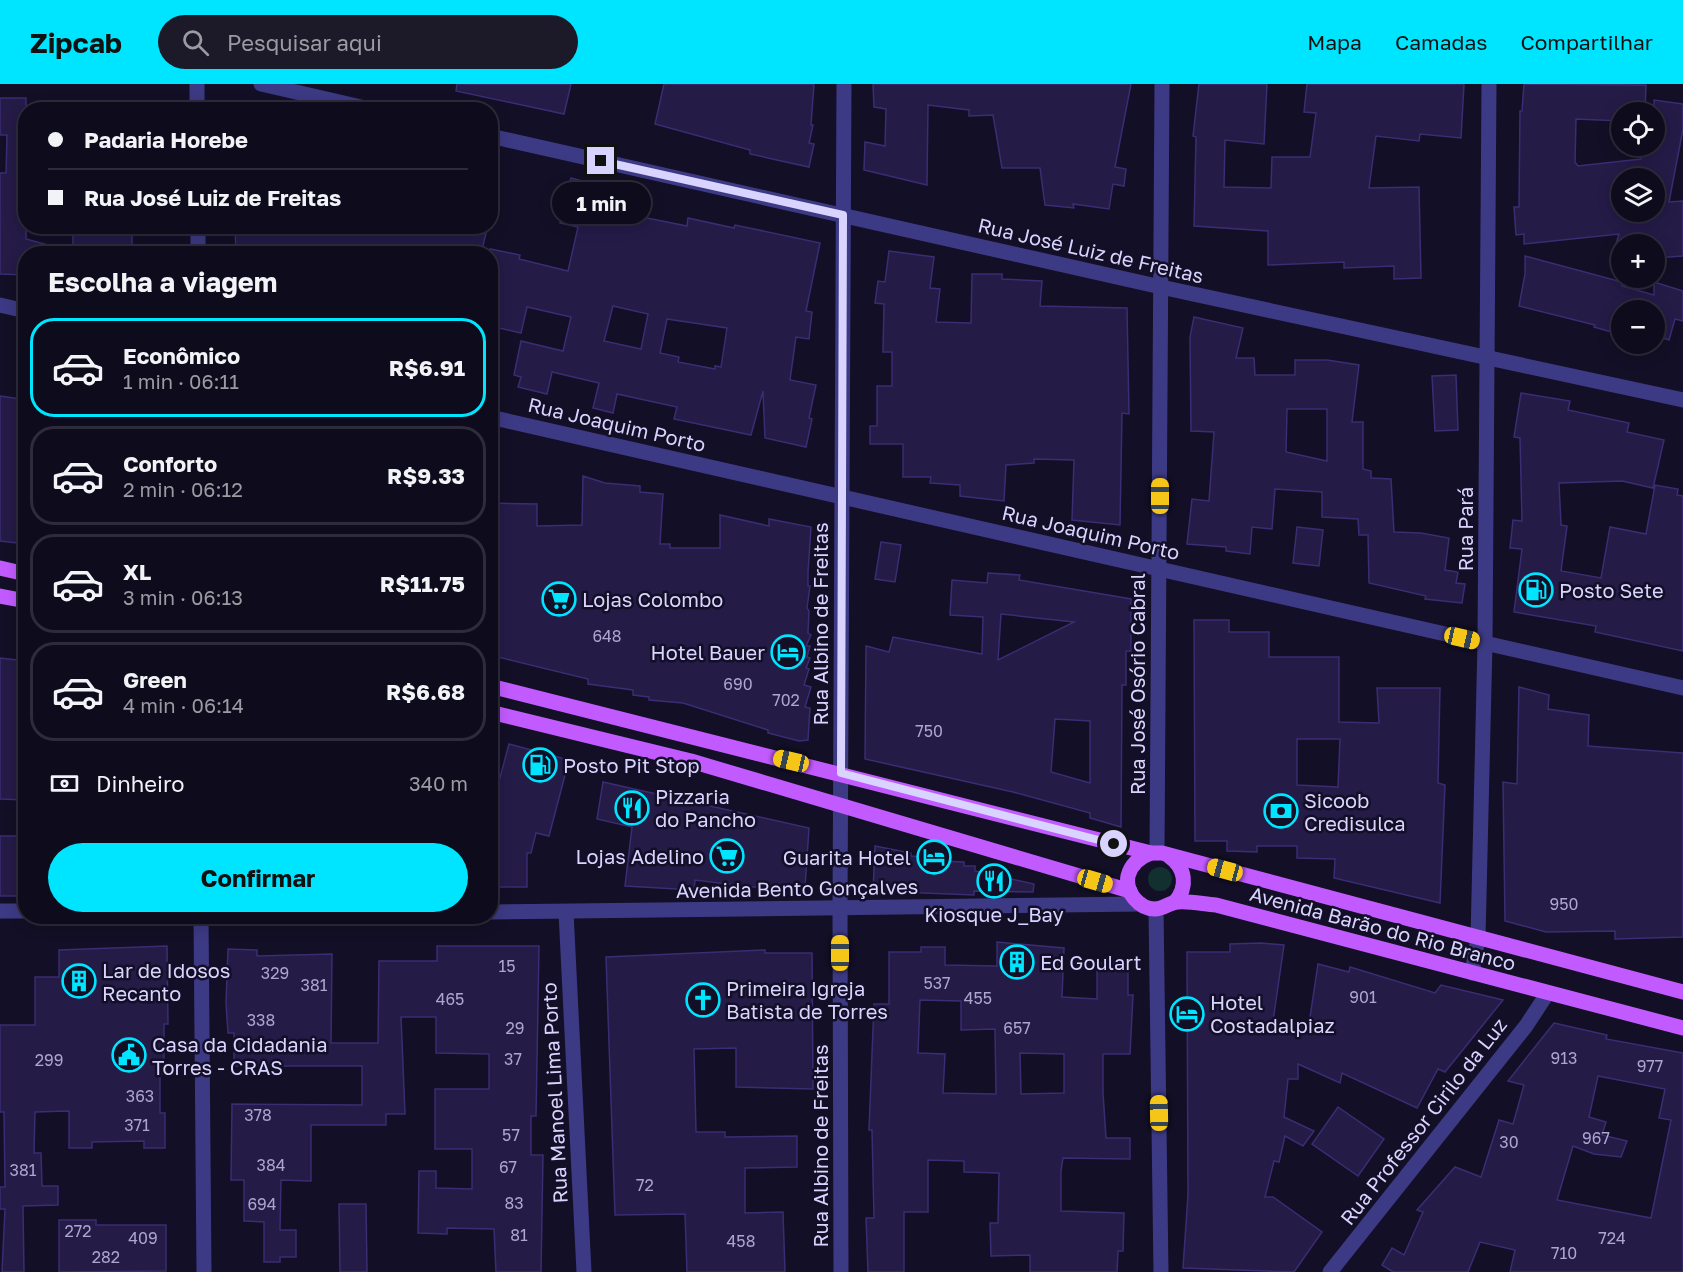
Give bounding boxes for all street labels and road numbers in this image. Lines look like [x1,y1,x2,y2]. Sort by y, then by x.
street label: Rua José Luiz de Freitas [976,212,1206,288]
street label: Rua Joaquim Porto [526,392,708,456]
street label: Rua Pará [1453,487,1477,571]
street label: Rua Joaquim Porto [1000,500,1182,564]
street label: Rua Albino de Freitas [808,522,832,726]
street label: Rua José Osório Cabral [1125,573,1149,795]
street label: Avenida Bento Gonçalves [676,874,918,902]
street label: Avenida Barão do Rio Branco [1247,881,1519,975]
street label: Rua Manoel Lima Porto [536,982,572,1204]
street label: Rua Professor Cirilo da Luz [1335,1013,1511,1229]
street label: Rua Albino de Freitas [808,1044,832,1248]

